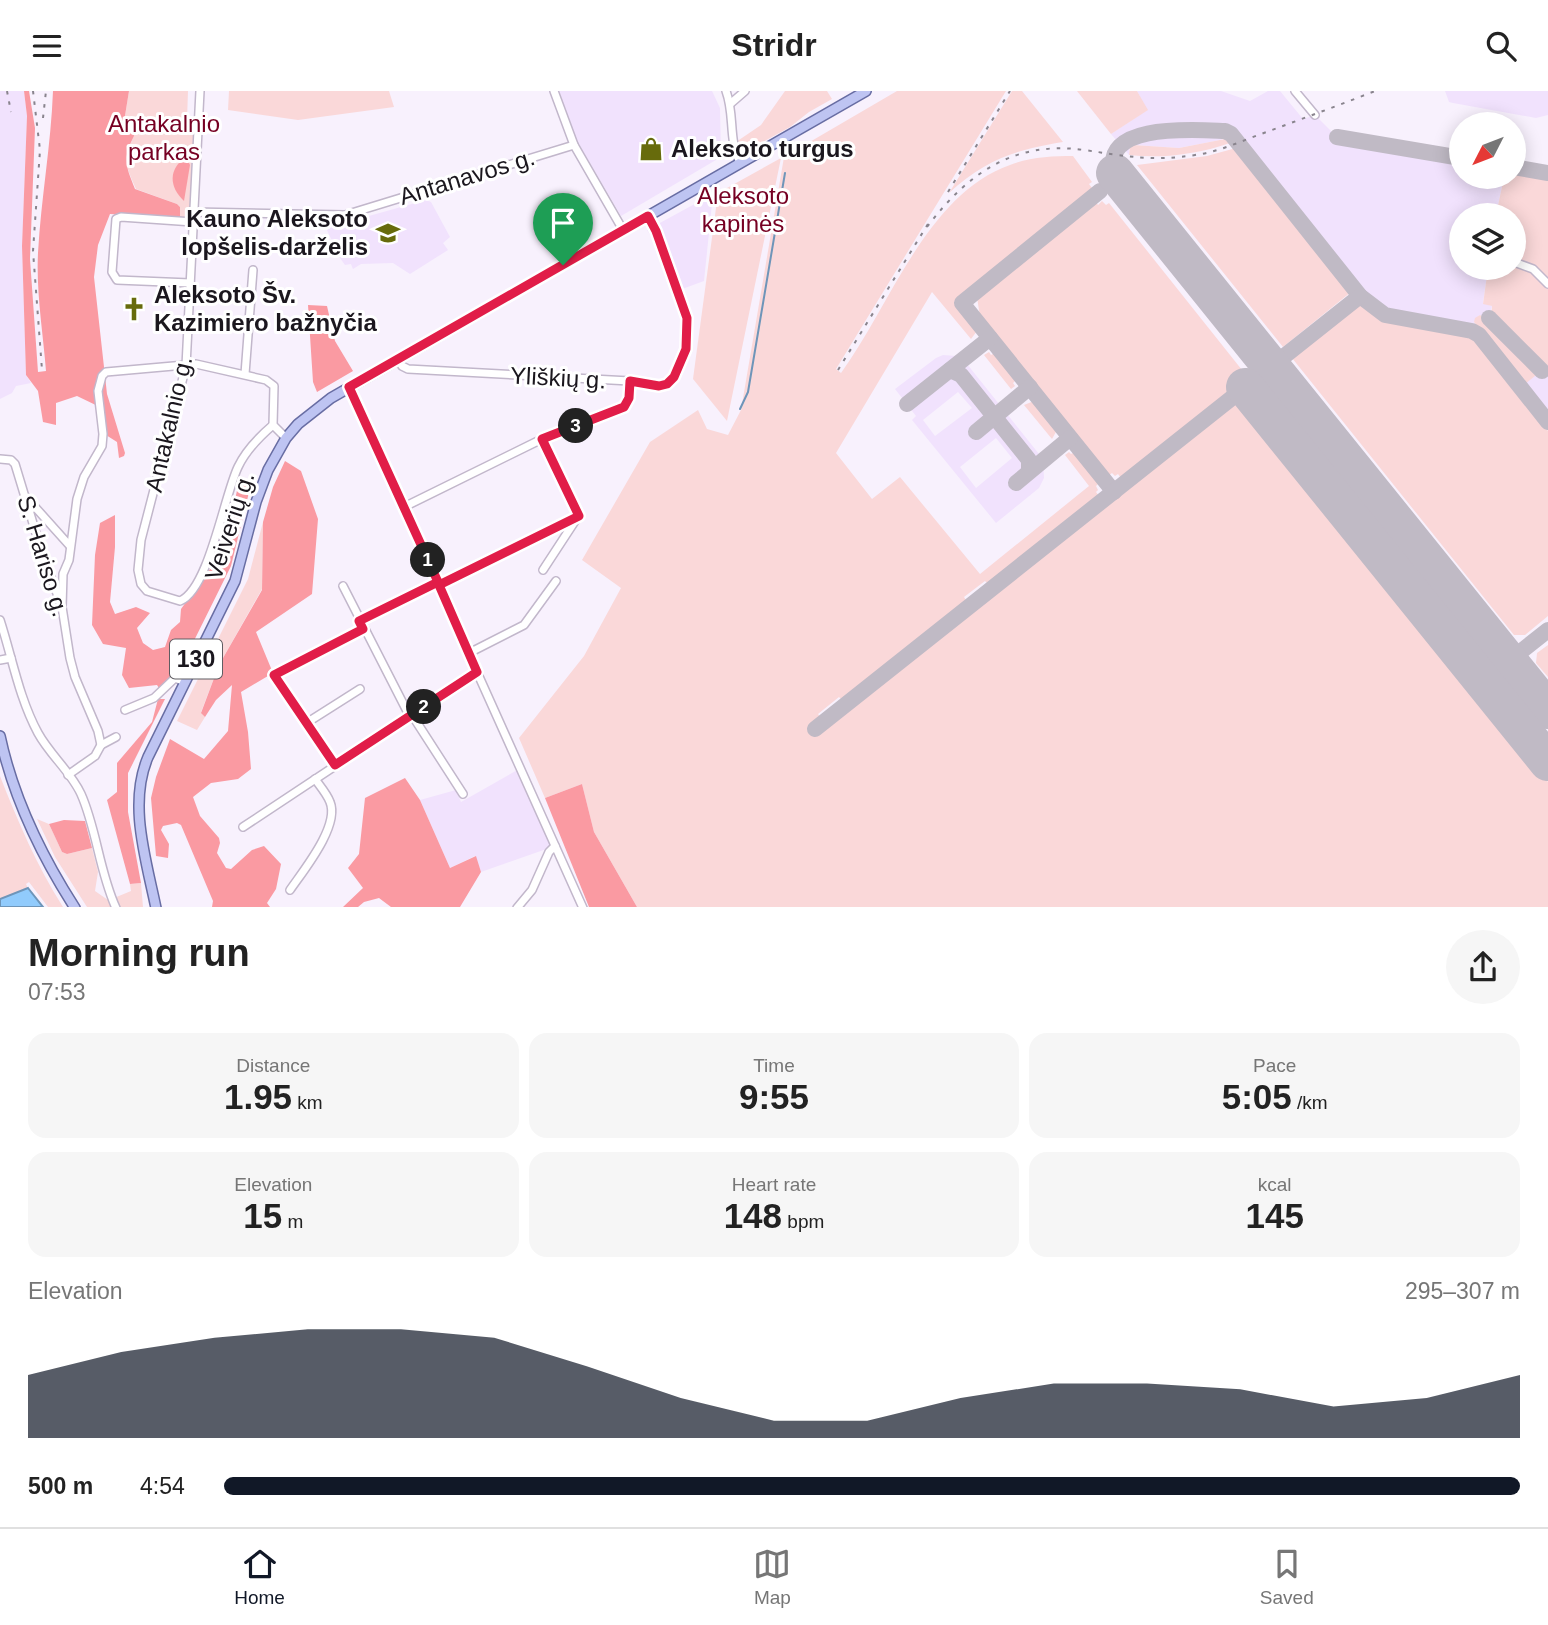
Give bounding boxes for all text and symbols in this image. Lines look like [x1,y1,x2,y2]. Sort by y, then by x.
icon: menu [28,27,66,65]
text: Stridr [731,27,817,63]
icon: search [1482,27,1520,65]
park label: Antakalnio parkas [108,110,220,165]
north arrow [1449,112,1526,189]
map controls [1449,112,1526,280]
shop icon: Aleksoto turgus [637,135,665,163]
place label: Aleksoto turgus [671,135,854,162]
street label: Antanavos g. [396,143,538,210]
park label: Aleksoto kapinės [697,182,789,237]
pin [533,193,593,265]
button: layers [1449,203,1526,280]
icon: arrive [544,204,582,242]
place label: Kauno Aleksoto lopšelis-darželis [181,205,368,260]
school or university icon: Kauno Aleksoto lopšelis-darželis [374,219,402,247]
place label: Aleksoto Šv. Kazimiero bažnyčia [154,281,377,336]
church icon: Aleksoto Šv. Kazimiero bažnyčia [120,295,148,323]
street label: Antakalnio g. [140,353,197,495]
street label: Yliškių g. [509,362,607,393]
pin: 3 [558,409,594,443]
text: 3 [570,415,581,436]
street label: Veiverių g. [199,468,260,583]
street label: S. Hariso g. [12,492,75,620]
pin: 1 [410,543,446,577]
text: 1 [422,549,433,570]
road number: 130 [170,639,222,679]
pin: 2 [406,689,442,725]
text: 2 [418,696,429,717]
button: share [1446,930,1520,1004]
text: Morning run [28,932,250,974]
text: 07:53 [28,979,86,1005]
text: Distance [236,1055,310,1076]
text: Time [753,1055,795,1076]
text: Pace [1253,1055,1296,1076]
text: 1.95 [224,1077,292,1116]
text: 9:55 [739,1077,809,1116]
text: 5:05 [1222,1077,1292,1116]
text: km [292,1092,323,1113]
text: /km [1292,1092,1328,1113]
text: Elevation [234,1174,312,1195]
text: Heart rate [732,1174,816,1195]
text: kcal [1258,1174,1292,1195]
text: 15 [243,1196,282,1235]
text: 148 [724,1196,782,1235]
text: 145 [1245,1196,1304,1235]
text: m [282,1211,303,1232]
text: bpm [782,1211,824,1232]
text: Elevation [28,1278,123,1304]
text: 295–307 m [1405,1278,1520,1304]
text: 500 m [28,1473,93,1499]
text: 4:54 [140,1473,185,1499]
tab: Home [234,1545,285,1609]
tab: Map [753,1545,791,1609]
tab: Saved [1260,1545,1314,1609]

